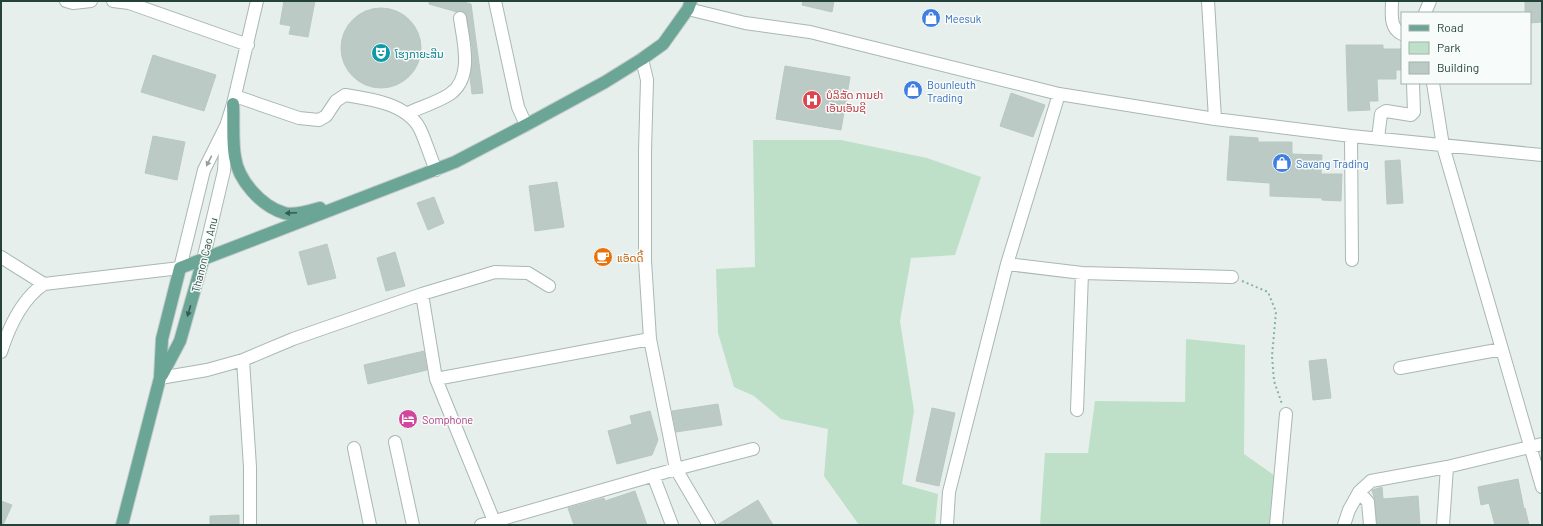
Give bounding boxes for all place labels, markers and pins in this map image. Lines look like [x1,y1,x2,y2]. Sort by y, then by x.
shop icon: Meesuk [920,7,942,29]
place label: Meesuk [945,12,982,25]
theatre icon: ໂຮງກາຍະສີນ [370,42,392,64]
place label: ໂຮງກາຍະສີນ [394,47,444,60]
place label: Bounleuth Trading [927,78,976,104]
shop icon: Bounleuth Trading [902,79,924,101]
place label: ບໍລິສັດ ການຢາ ເອັນເອັນຊີ [826,88,883,114]
hospital icon: ບໍລິສັດ ການຢາ ເອັນເອັນຊີ [801,89,823,111]
shop icon: Savang Trading [1271,152,1293,174]
place label: Savang Trading [1296,157,1369,170]
cafe icon: ແອັດດີ້ [592,246,614,268]
place label: ແອັດດີ້ [617,249,644,264]
hotel icon: Somphone [397,408,419,430]
place label: Somphone [422,413,473,426]

